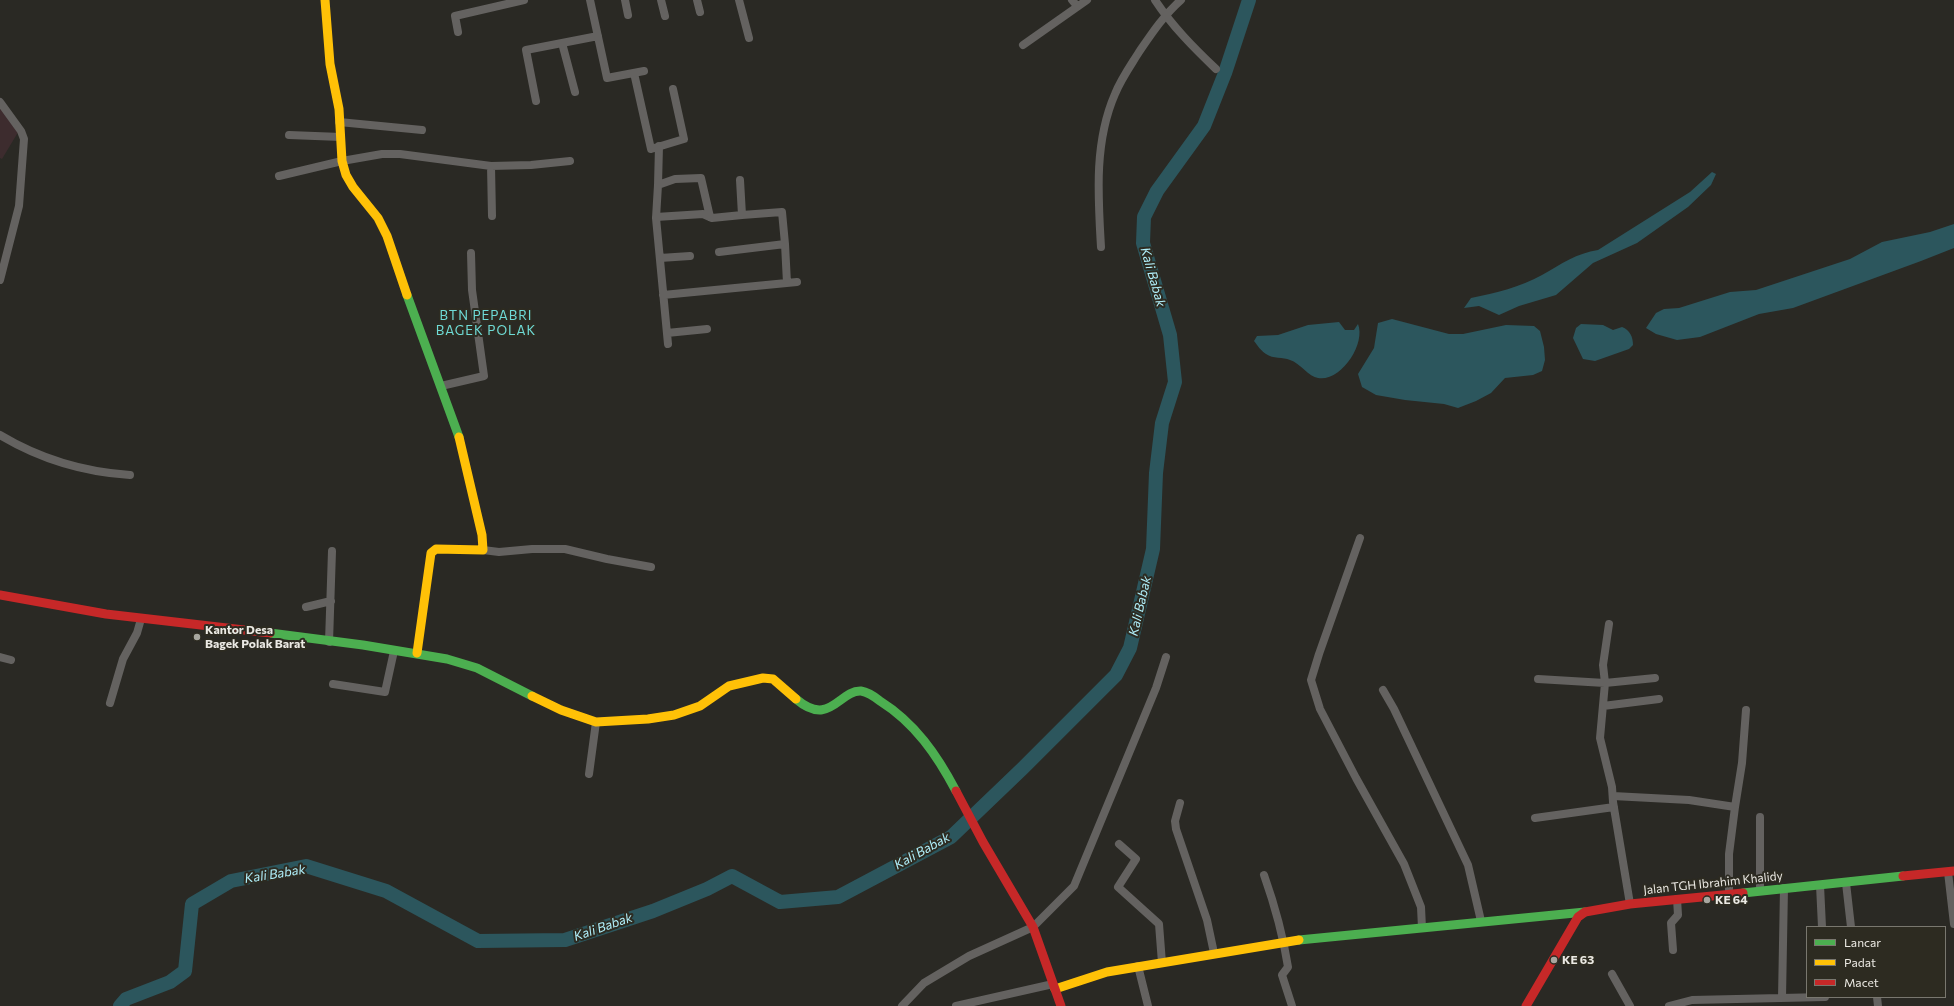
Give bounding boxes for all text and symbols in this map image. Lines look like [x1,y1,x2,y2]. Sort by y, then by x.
water label: Kali Babak [1137,245,1169,309]
district label: BTN PEPABRI BAGEK POLAK [436,308,536,339]
water label: Kali Babak [1125,574,1155,638]
place label: Kantor Desa Bagek Polak Barat [205,623,305,651]
marker: Kantor Desa Bagek Polak Barat [192,632,202,642]
water label: Kali Babak [891,829,953,873]
water label: Kali Babak [243,861,307,887]
street label: Jalan TGH Ibrahim Khalidy [1642,869,1784,897]
place label: KE 64 [1715,893,1748,907]
marker: KE 64 [1702,895,1712,905]
water label: Kali Babak [571,910,635,944]
legend [1806,926,1946,998]
text: Lancar [1844,935,1881,949]
place label: KE 63 [1562,953,1594,967]
marker: KE 63 [1549,955,1559,965]
text: Padat [1844,955,1876,969]
text: Macet [1844,975,1879,989]

